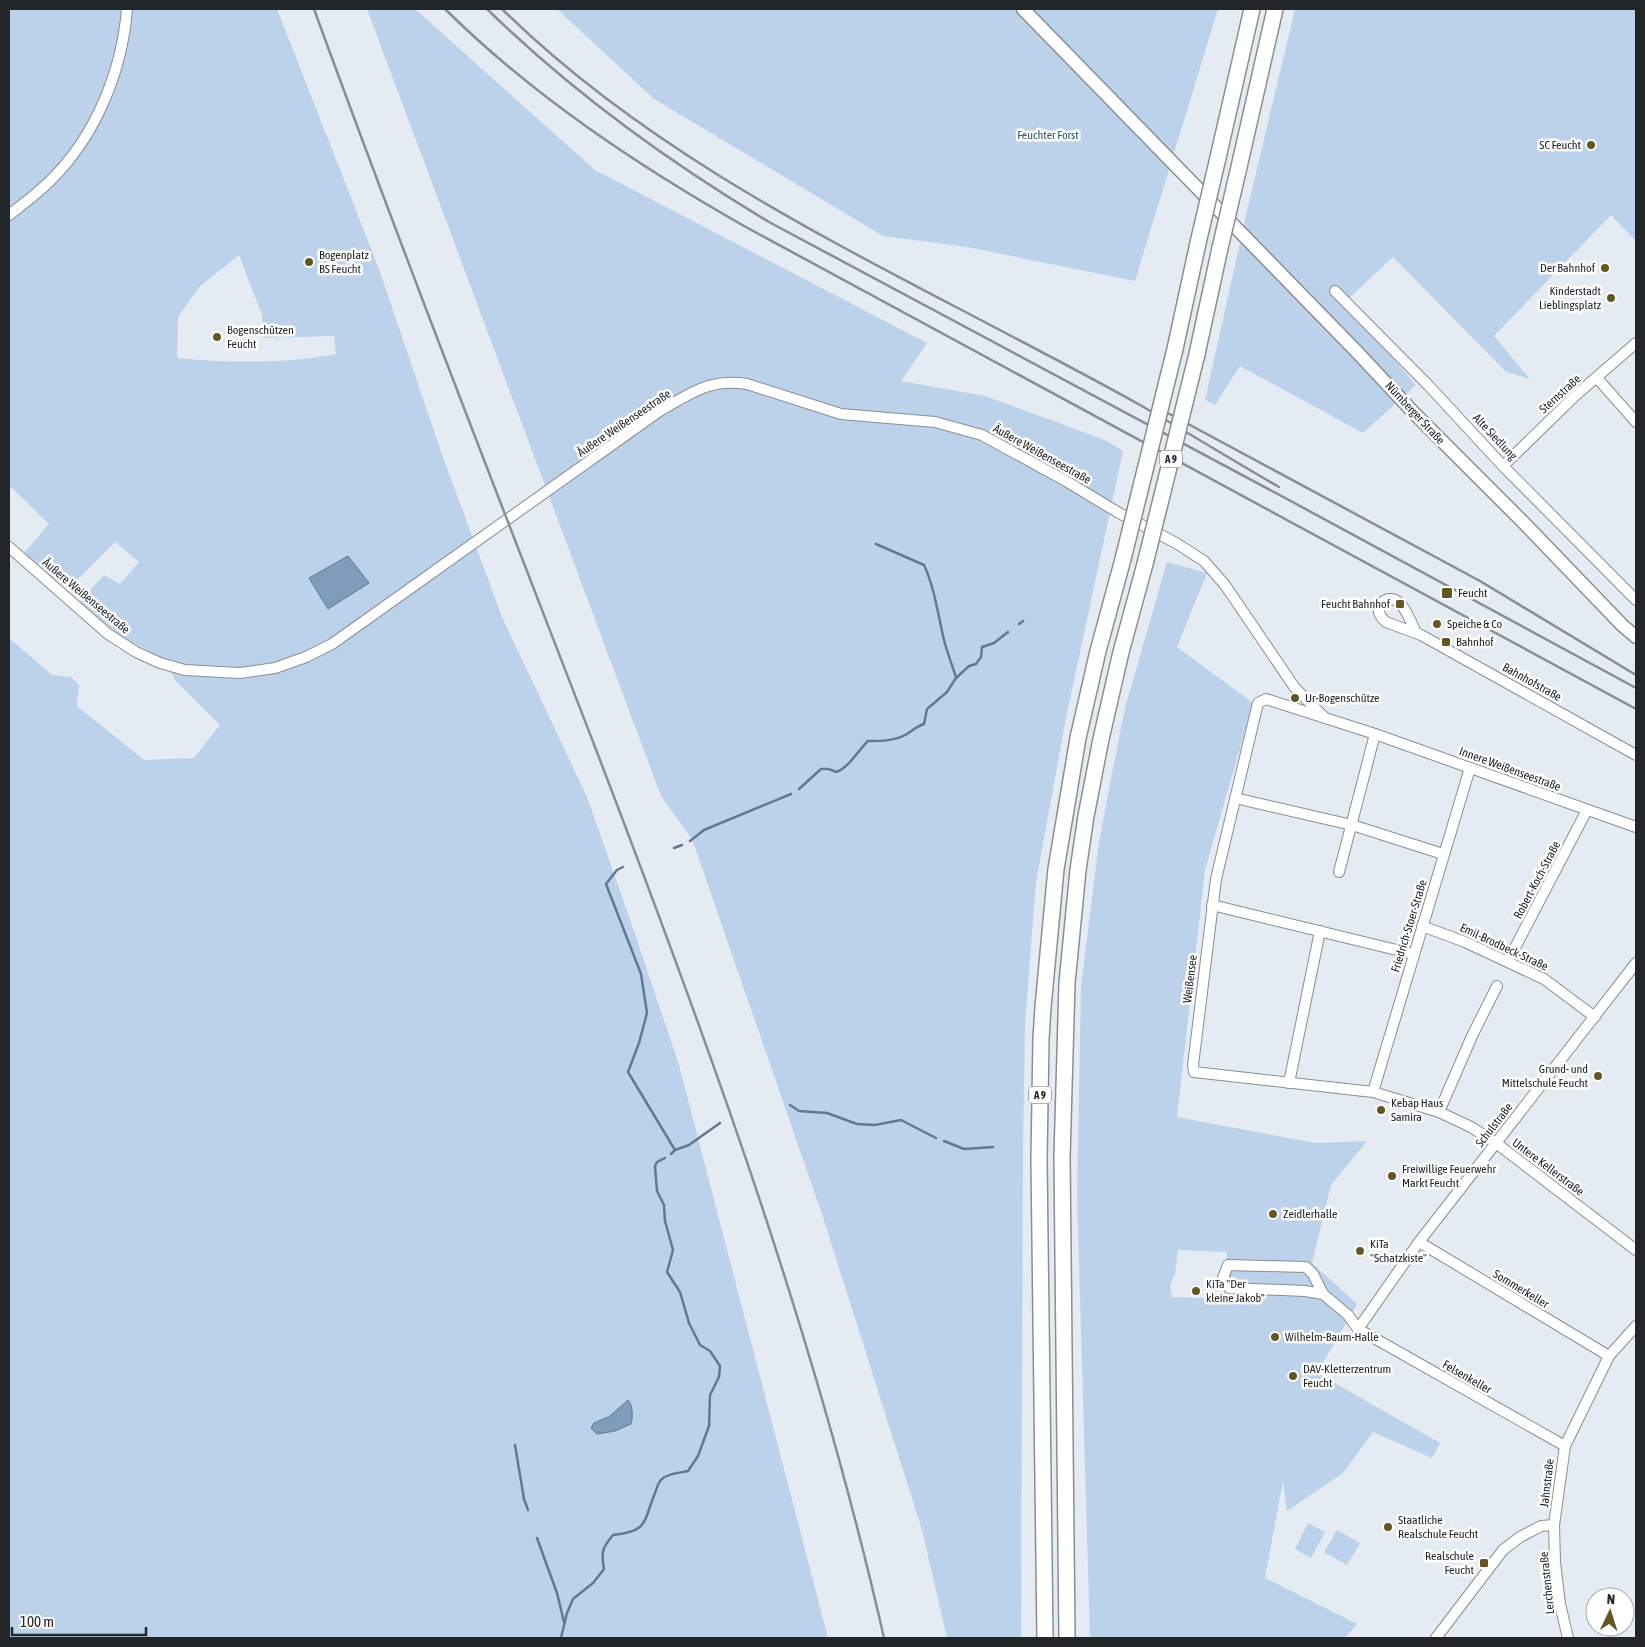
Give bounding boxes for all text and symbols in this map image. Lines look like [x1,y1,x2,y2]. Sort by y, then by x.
park label: Feuchter Forst [1017,128,1079,142]
place label: SC Feucht [1539,138,1582,152]
marker: SC Feucht [1585,139,1597,151]
place label: Bogenplatz BS Feucht [319,248,369,276]
marker: Bogenplatz BS Feucht [303,256,315,268]
place label: Der Bahnhof [1540,261,1596,275]
marker: Der Bahnhof [1599,262,1611,274]
place label: Kinderstadt Lieblingsplatz [1539,284,1602,312]
marker: Kinderstadt Lieblingsplatz [1605,292,1617,304]
place label: Bogenschützen Feucht [227,323,294,351]
marker: Bogenschützen Feucht [211,331,223,343]
street label: Sternstraße [1536,372,1584,416]
street label: Nürnberger Straße [1382,379,1448,447]
street label: Äußere Weißenseestraße [575,387,673,459]
street label: Alte Siedlung [1470,411,1521,464]
street label: Äußere Weißenseestraße [991,421,1093,487]
road number: A 9 [1160,450,1182,468]
street label: Äußere Weißenseestraße [40,555,132,637]
marker: Feucht [1440,586,1454,600]
place label: Feucht [1458,586,1488,600]
place label: Feucht Bahnhof [1321,597,1391,611]
marker: Feucht Bahnhof [1394,598,1406,610]
place label: Speiche & Co [1447,617,1503,631]
marker: Speiche & Co [1431,618,1443,630]
place label: Bahnhof [1456,635,1494,649]
marker: Bahnhof [1440,636,1452,648]
street label: Bahnhofstraße [1500,660,1564,704]
place label: Ur-Bogenschütze [1305,691,1380,705]
marker: Ur-Bogenschütze [1289,692,1301,704]
street label: Innere Weißenseestraße [1457,744,1563,794]
street label: Robert-Koch-Straße [1511,839,1563,921]
street label: Friedrich-Stoer-Straße [1388,878,1430,974]
street label: Emil-Brodbeck-Straße [1458,920,1550,974]
street label: Weißensee [1180,954,1200,1004]
place label: Grund- und Mittelschule Feucht [1502,1062,1589,1090]
marker: Grund- und Mittelschule Feucht [1592,1070,1604,1082]
road number: A 9 [1029,1086,1051,1104]
place label: Kebap Haus Samira [1391,1096,1443,1124]
street label: Schulstraße [1472,1100,1516,1150]
marker: Kebap Haus Samira [1375,1104,1387,1116]
street label: Untere Kellerstraße [1509,1135,1587,1199]
place label: Freiwillige Feuerwehr Markt Feucht [1402,1162,1497,1190]
marker: Freiwillige Feuerwehr Markt Feucht [1386,1170,1398,1182]
place label: Zeidlerhalle [1283,1207,1337,1221]
marker: Zeidlerhalle [1267,1208,1279,1220]
place label: KiTa "Schatzkiste" [1370,1237,1427,1265]
marker: KiTa "Schatzkiste" [1354,1245,1366,1257]
street label: Sommerkeller [1491,1267,1552,1311]
place label: KiTa "Der kleine Jakob" [1206,1277,1265,1305]
marker: KiTa "Der kleine Jakob" [1190,1285,1202,1297]
place label: Wilhelm-Baum-Halle [1285,1330,1379,1344]
marker: Wilhelm-Baum-Halle [1269,1331,1281,1343]
street label: Felsenkeller [1440,1357,1494,1397]
place label: DAV-Kletterzentrum Feucht [1303,1362,1391,1390]
marker: DAV-Kletterzentrum Feucht [1287,1370,1299,1382]
street label: Jahnstraße [1537,1458,1557,1508]
place label: Staatliche Realschule Feucht [1398,1513,1479,1541]
marker: Staatliche Realschule Feucht [1382,1521,1394,1533]
place label: Realschule Feucht [1425,1549,1475,1577]
street label: Lerchenstraße [1537,1551,1557,1615]
marker: Realschule Feucht [1478,1557,1490,1569]
north arrow [1585,1587,1635,1637]
text: N [1606,1591,1616,1607]
scale bar [12,1604,146,1636]
text: 100 m [20,1613,54,1630]

